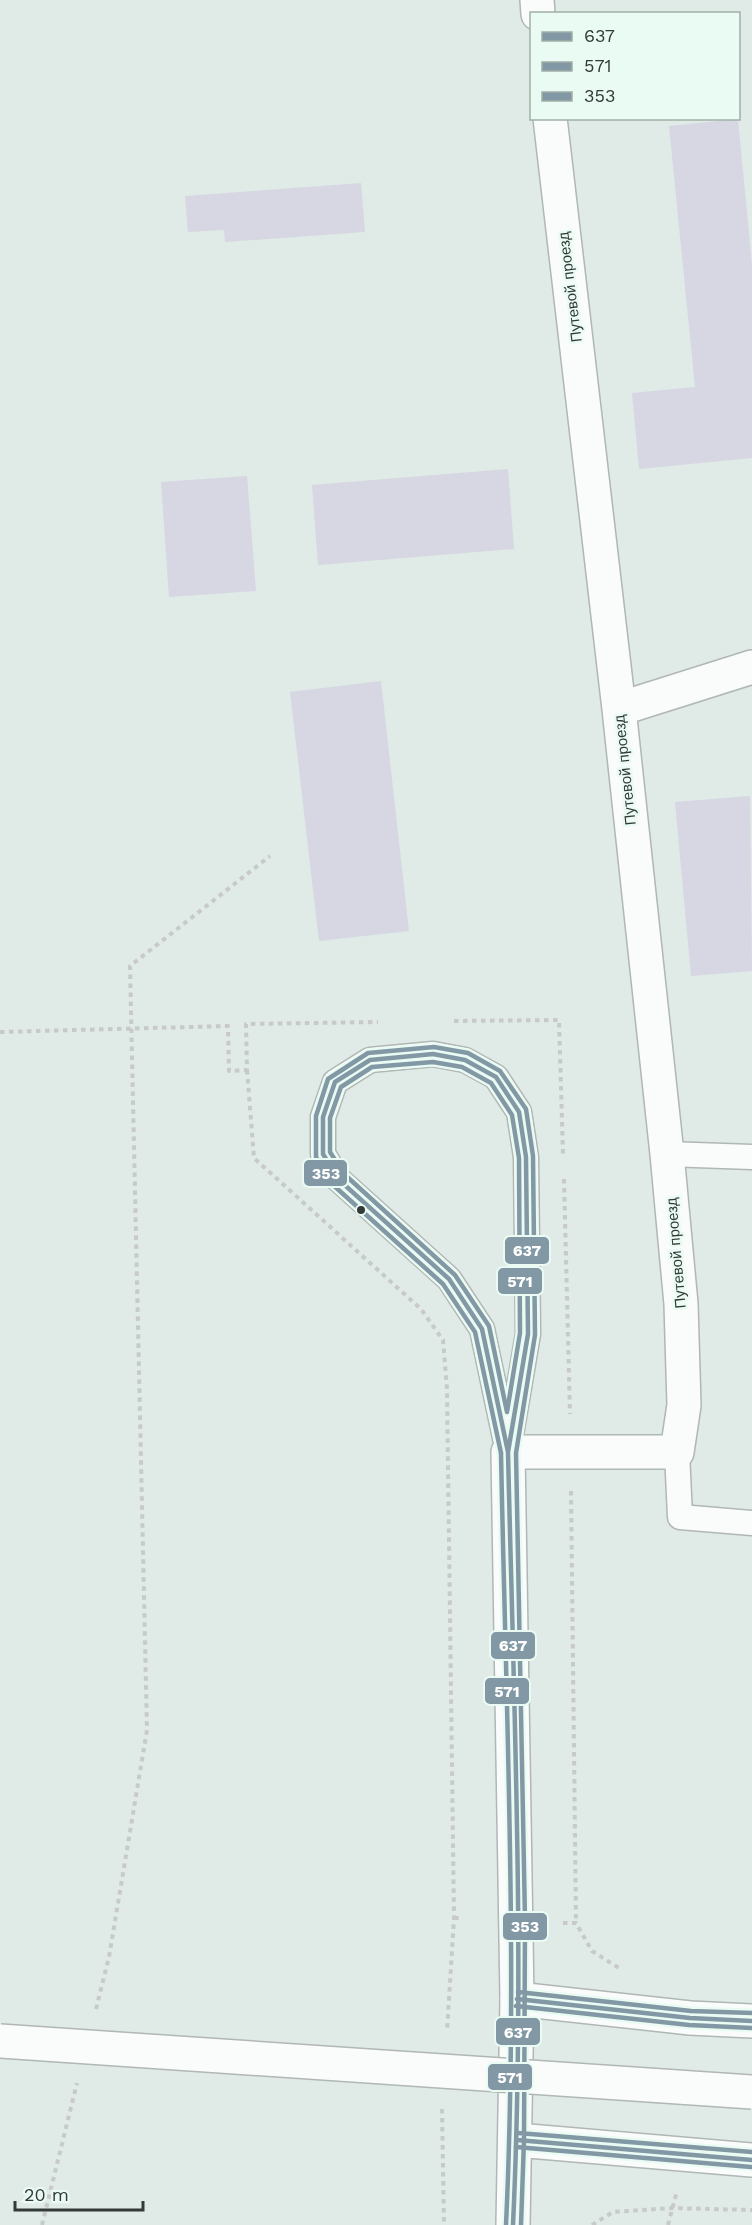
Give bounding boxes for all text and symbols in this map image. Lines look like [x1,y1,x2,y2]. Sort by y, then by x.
legend [530,12,740,120]
text: 637 [584,25,615,46]
text: 571 [584,55,612,76]
text: 353 [584,85,615,106]
street label: Путевой проезд [554,231,586,343]
street label: Путевой проезд [610,714,640,826]
line badge: 353 [303,1159,348,1187]
text: 353 [312,1164,340,1183]
street label: Путевой проезд [662,1197,690,1309]
unlabelled marker [355,1204,367,1216]
line badge: 637 [504,1236,550,1265]
text: 637 [513,1241,542,1260]
line badge: 571 [497,1267,543,1295]
text: 571 [507,1272,533,1291]
line badge: 637 [490,1631,536,1660]
text: 637 [499,1636,528,1655]
line badge: 571 [484,1677,530,1705]
text: 571 [494,1682,520,1701]
line badge: 353 [502,1912,548,1941]
text: 353 [511,1917,539,1936]
line badge: 637 [495,2017,541,2046]
text: 637 [504,2023,533,2042]
line badge: 571 [487,2063,533,2091]
text: 571 [497,2068,523,2087]
scale bar [15,2174,142,2212]
text: 20 m [24,2184,69,2205]

